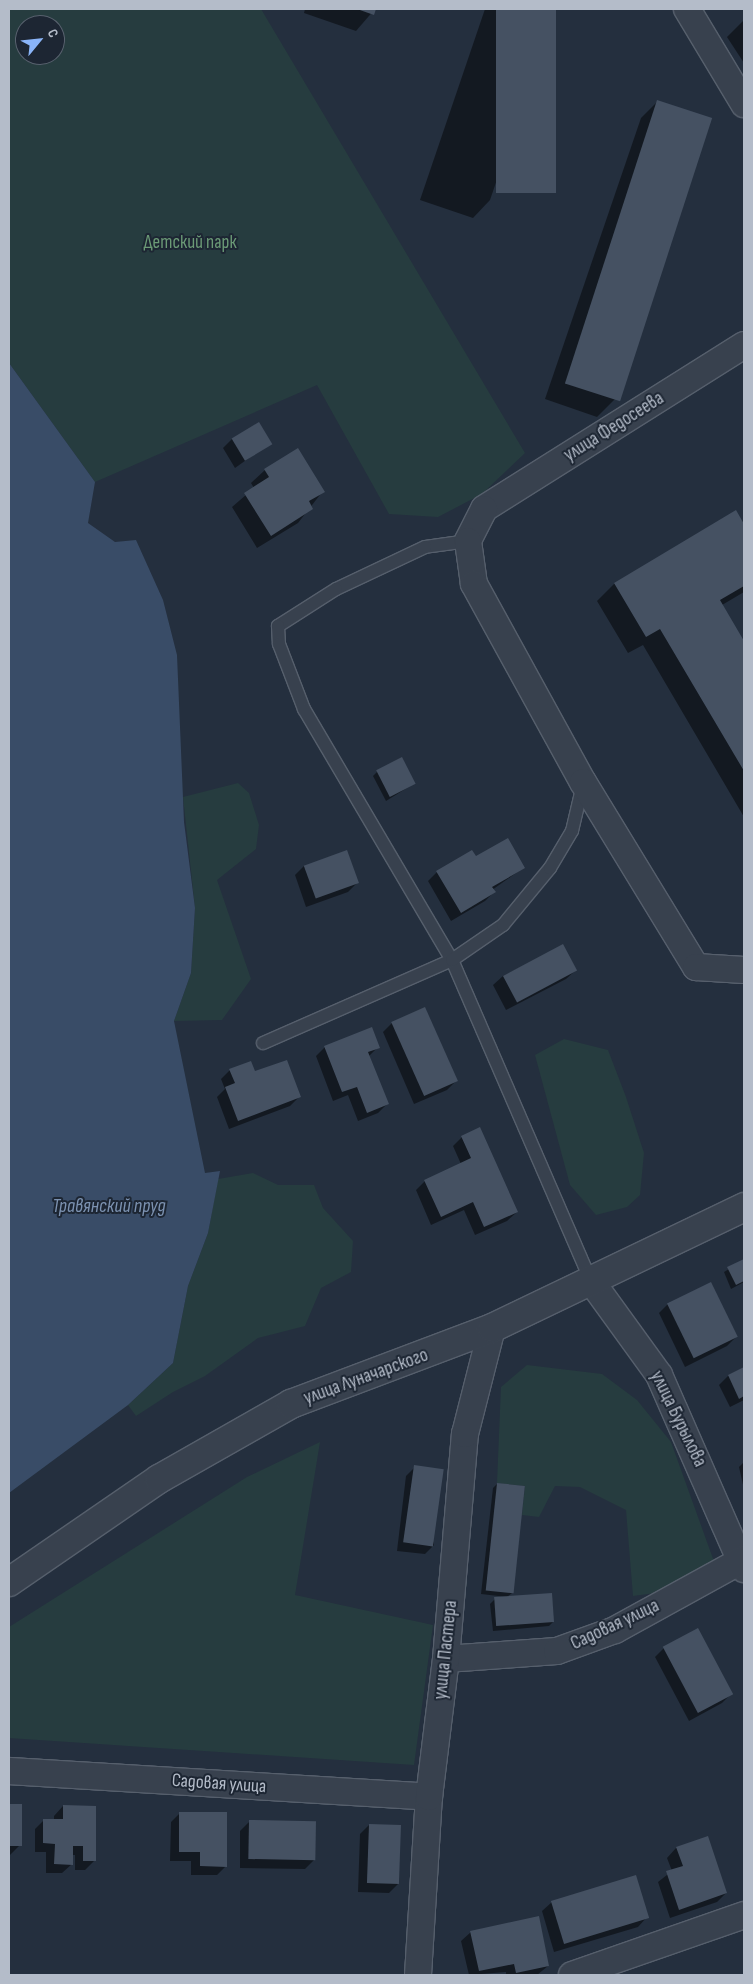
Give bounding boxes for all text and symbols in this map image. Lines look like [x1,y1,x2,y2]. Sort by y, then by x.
north arrow [15,15,65,65]
text: С [44,26,62,40]
park label: Детский парк [143,232,237,254]
street label: улица Федосеева [560,387,668,467]
water label: Травянский пруд [52,1194,166,1218]
street label: улица Луначарского [301,1344,431,1410]
street label: улица Бурылова [645,1367,711,1471]
street label: Садовая улица [567,1595,663,1655]
street label: улица Пастера [429,1599,463,1701]
street label: Садовая улица [171,1769,267,1799]

